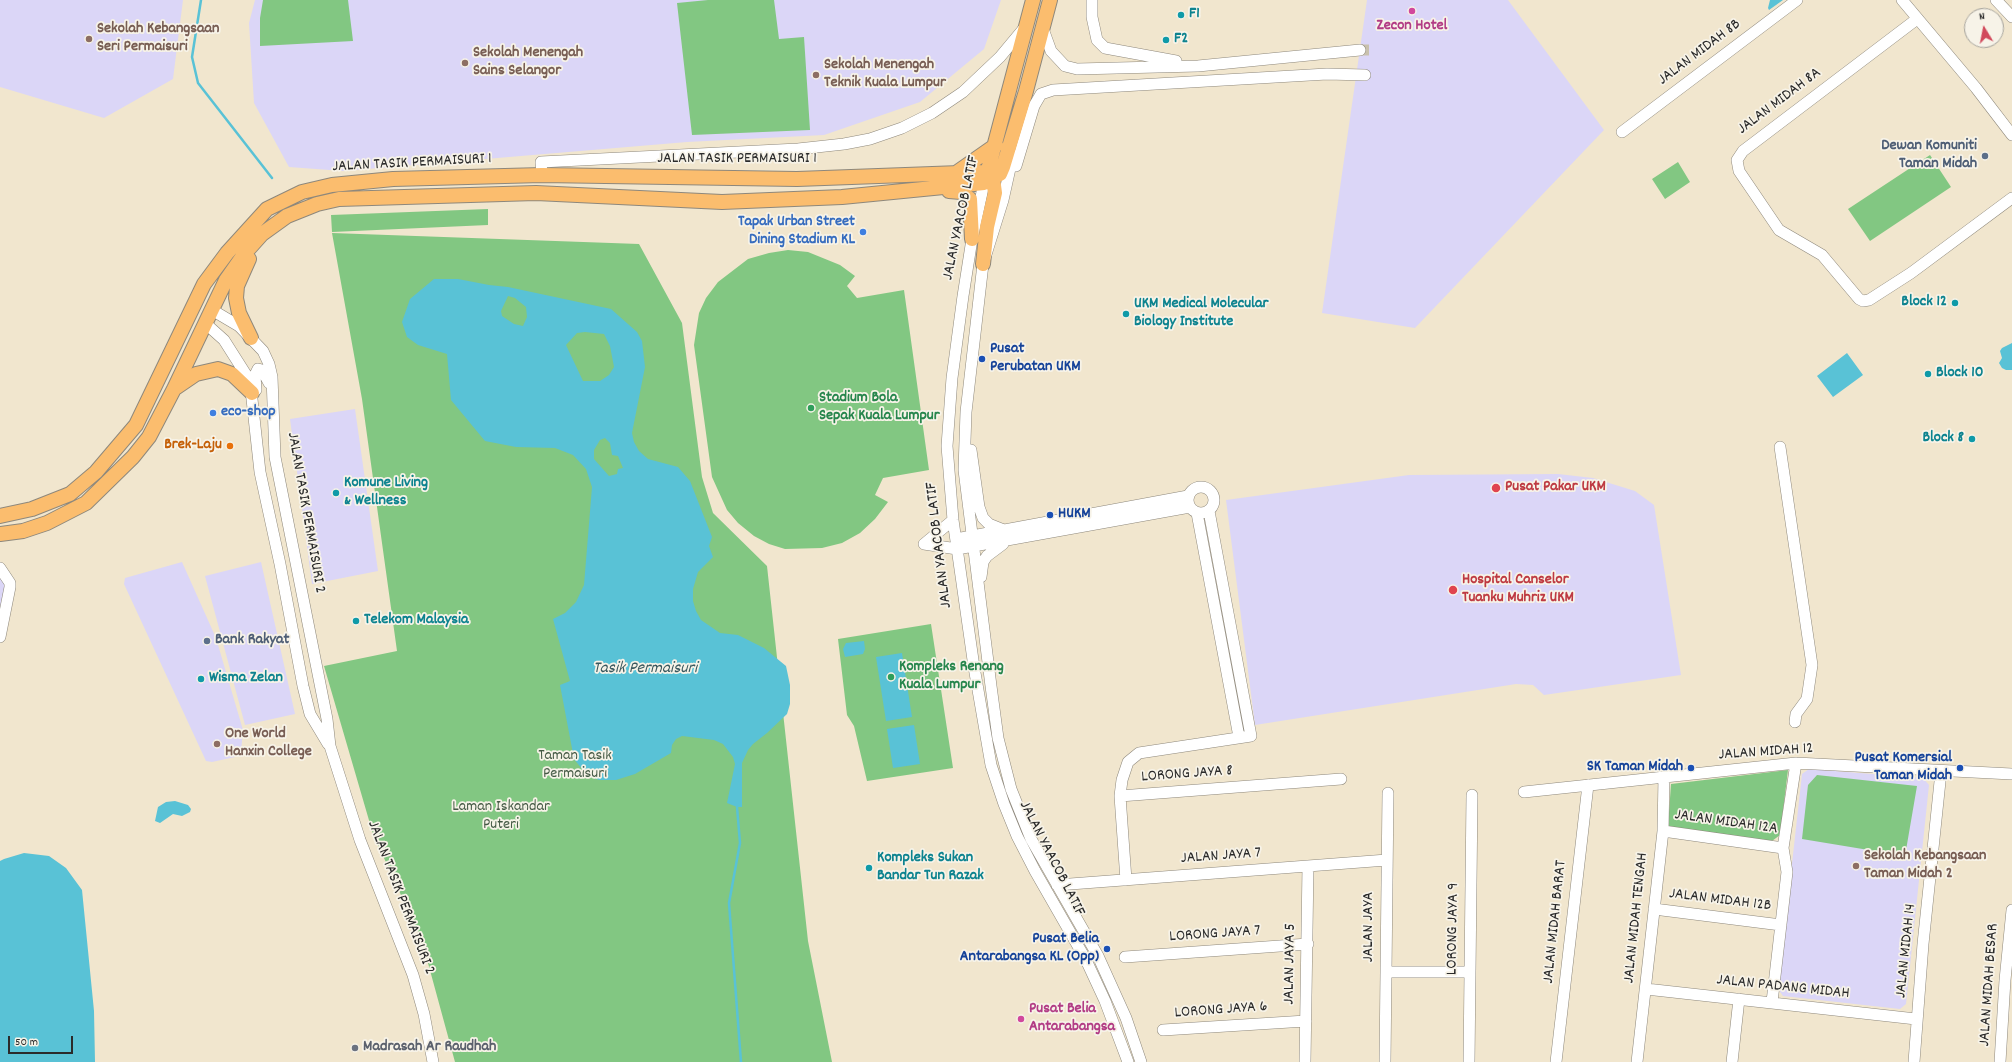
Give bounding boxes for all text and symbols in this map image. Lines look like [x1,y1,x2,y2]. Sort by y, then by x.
place label: F1 [1189,5,1200,25]
marker: Zecon Hotel [1407,6,1417,16]
north arrow [1964,8,2004,48]
text: N [1978,9,1986,26]
marker: F1 [1176,10,1186,20]
street label: JALAN MIDAH 8B [1655,16,1745,90]
place label: Zecon Hotel [1377,17,1447,37]
place label: Sekolah Kebangsaan Seri Permaisuri [97,20,219,58]
place label: F2 [1174,30,1188,50]
marker: Sekolah Kebangsaan Seri Permaisuri [84,34,94,44]
marker: F2 [1161,35,1171,45]
place label: Sekolah Menengah Sains Selangor [473,44,583,82]
place label: Sekolah Menengah Teknik Kuala Lumpur [824,56,946,94]
marker: Sekolah Menengah Sains Selangor [460,58,470,68]
street label: JALAN MIDAH 8A [1734,64,1826,140]
marker: Sekolah Menengah Teknik Kuala Lumpur [811,70,821,80]
place label: Dewan Komuniti Taman Midah [1881,137,1977,175]
street label: JALAN TASIK PERMAISURI 1 [332,150,492,178]
street label: JALAN TASIK PERMAISURI 1 [657,150,817,170]
marker: Dewan Komuniti Taman Midah [1980,151,1990,161]
street label: JALAN YAACOB LATIF [939,154,985,282]
place label: Tapak Urban Street Dining Stadium KL [738,213,855,251]
marker: Tapak Urban Street Dining Stadium KL [858,227,868,237]
place label: Block 12 [1901,293,1947,313]
place label: UKM Medical Molecular Biology Institute [1134,295,1268,333]
marker: Block 12 [1950,298,1960,308]
marker: UKM Medical Molecular Biology Institute [1121,309,1131,319]
place label: Pusat Perubatan UKM [990,340,1081,378]
marker: Pusat Perubatan UKM [977,354,987,364]
place label: Block 10 [1936,364,1983,384]
marker: Block 10 [1923,369,1933,379]
place label: Stadium Bola Sepak Kuala Lumpur [819,389,940,427]
place label: eco-shop [221,403,276,423]
marker: Stadium Bola Sepak Kuala Lumpur [806,403,816,413]
marker: eco-shop [208,408,218,418]
place label: Block 8 [1922,429,1964,449]
street label: JALAN TASIK PERMAISURI 2 [281,431,329,595]
marker: Block 8 [1967,434,1977,444]
place label: Brek-Laju [164,436,222,456]
marker: Brek-Laju [225,441,235,451]
place label: Komune Living & Wellness [344,474,428,512]
place label: Pusat Pakar UKM [1505,478,1606,498]
street label: JALAN YAACOB LATIF [923,481,957,609]
marker: Pusat Pakar UKM [1490,482,1502,494]
marker: Komune Living & Wellness [331,488,341,498]
place label: HUKM [1058,505,1091,525]
marker: HUKM [1045,510,1055,520]
place label: Hospital Canselor Tuanku Muhriz UKM [1462,571,1574,609]
marker: Hospital Canselor Tuanku Muhriz UKM [1447,584,1459,596]
place label: Telekom Malaysia [364,611,468,631]
marker: Telekom Malaysia [351,616,361,626]
place label: Bank Rakyat [215,631,289,651]
marker: Bank Rakyat [202,636,212,646]
place label: Kompleks Renang Kuala Lumpur [899,658,1004,696]
water label: Tasik Permaisuri [593,660,697,680]
place label: Wisma Zelan [209,669,283,689]
marker: Kompleks Renang Kuala Lumpur [886,672,896,682]
marker: Wisma Zelan [196,674,206,684]
place label: One World Hanxin College [225,725,312,763]
marker: One World Hanxin College [212,739,222,749]
street label: JALAN MIDAH 12 [1718,740,1814,766]
park label: Taman Tasik Permaisuri [538,747,612,785]
place label: Pusat Komersial Taman Midah [1855,749,1952,787]
place label: SK Taman Midah [1587,758,1683,778]
street label: LORONG JAYA 8 [1141,762,1233,788]
marker: SK Taman Midah [1686,763,1696,773]
marker: Pusat Komersial Taman Midah [1955,763,1965,773]
park label: Laman Iskandar Puteri [452,798,550,836]
street label: JALAN YAACOB LATIF [1014,798,1088,920]
street label: JALAN MIDAH 12A [1673,806,1779,840]
street label: JALAN TASIK PERMAISURI 2 [362,818,438,978]
street label: JALAN JAYA 7 [1180,845,1262,869]
place label: Sekolah Kebangsaan Taman Midah 2 [1864,847,1986,885]
place label: Kompleks Sukan Bandar Tun Razak [877,849,984,887]
street label: JALAN MIDAH TENGAH [1621,852,1653,984]
street label: JALAN MIDAH BARAT [1540,859,1572,985]
marker: Sekolah Kebangsaan Taman Midah 2 [1851,861,1861,871]
marker: Kompleks Sukan Bandar Tun Razak [864,863,874,873]
street label: LORONG JAYA 9 [1444,883,1464,975]
street label: JALAN MIDAH 12B [1668,885,1772,917]
street label: JALAN JAYA [1360,892,1380,962]
street label: JALAN MIDAH 14 [1893,903,1921,999]
street label: LORONG JAYA 7 [1169,922,1261,948]
street label: JALAN JAYA 5 [1281,923,1301,1005]
street label: JALAN MIDAH BESAR [1976,923,2004,1047]
place label: Pusat Belia Antarabangsa KL (Opp) [960,930,1099,968]
marker: Pusat Belia Antarabangsa KL (Opp) [1102,944,1112,954]
street label: JALAN PADANG MIDAH [1716,971,1850,1005]
street label: LORONG JAYA 6 [1174,998,1268,1024]
place label: Pusat Belia Antarabangsa [1029,1000,1115,1038]
marker: Pusat Belia Antarabangsa [1016,1014,1026,1024]
scale bar [10,1028,75,1054]
text: 50 m [15,1034,38,1051]
place label: Madrasah Ar Raudhah [363,1038,496,1058]
marker: Madrasah Ar Raudhah [350,1043,360,1053]

